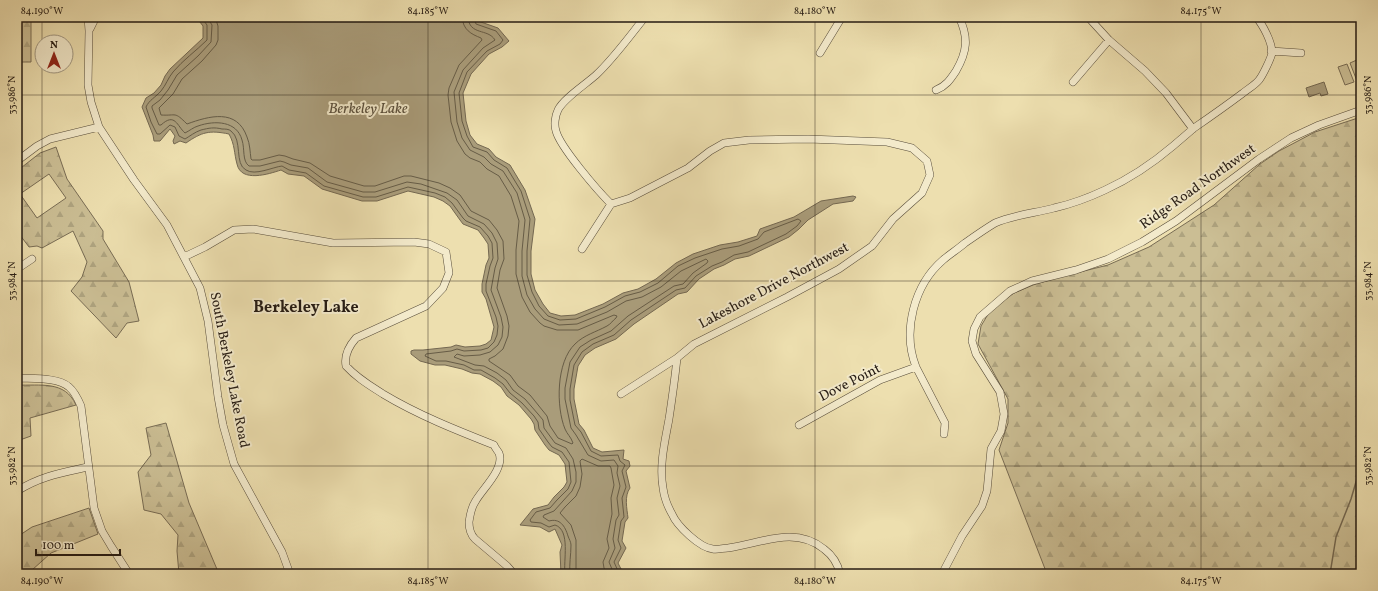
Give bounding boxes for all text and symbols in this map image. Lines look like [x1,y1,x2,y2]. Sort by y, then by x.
text: 84.190°W [21,4,63,18]
text: 84.185°W [407,4,449,18]
text: 84.180°W [794,4,836,18]
text: 84.175°W [1181,4,1221,18]
north arrow [34,34,74,74]
text: N [50,38,58,53]
text: 33.986°N [5,75,19,115]
text: 33.986°N [1361,75,1375,115]
water label: Berkeley Lake [329,99,408,120]
street label: Ridge Road Northwest [1136,140,1260,234]
street label: Lakeshore Drive Northwest [696,238,853,334]
text: 33.984°N [5,261,19,301]
text: 33.984°N [1361,261,1375,301]
street label: South Berkeley Lake Road [205,290,253,450]
district label: Berkeley Lake [253,297,359,319]
street label: Dove Point [816,359,884,407]
text: 33.982°N [5,446,19,486]
text: 33.982°N [1361,446,1375,486]
scale bar [36,531,120,557]
text: 100 m [42,538,75,554]
text: 84.190°W [21,574,63,588]
text: 84.185°W [407,574,449,588]
text: 84.180°W [794,574,836,588]
text: 84.175°W [1181,574,1221,588]

